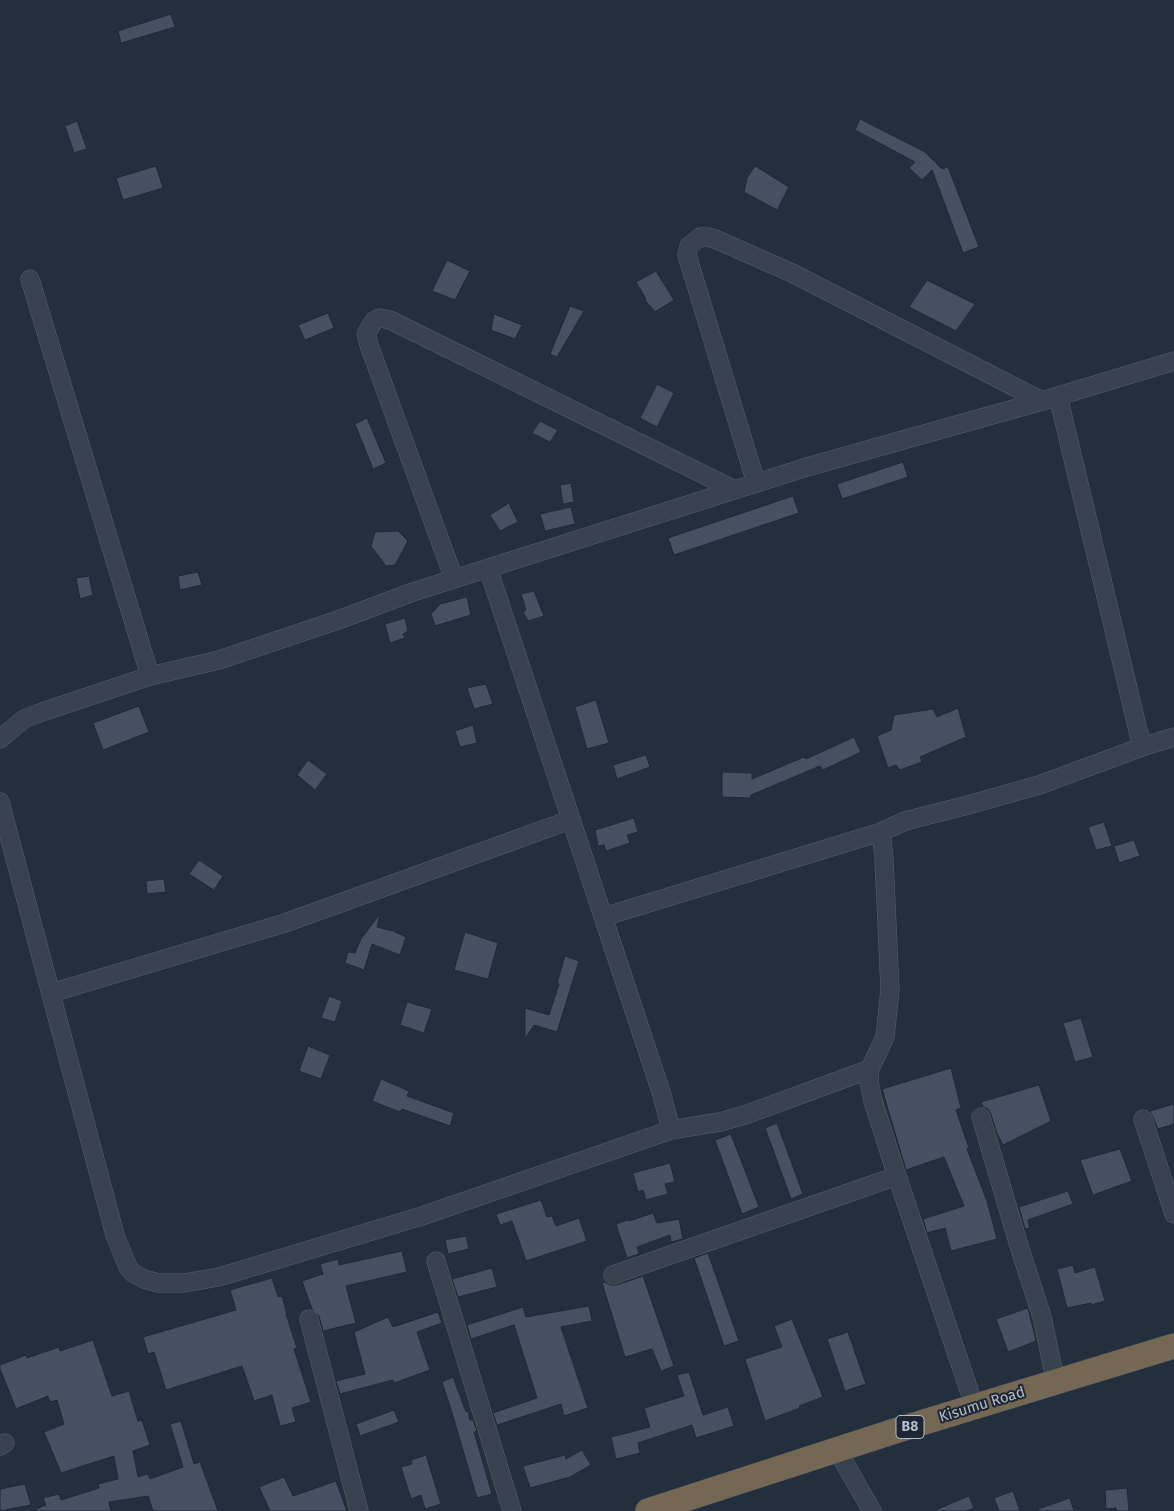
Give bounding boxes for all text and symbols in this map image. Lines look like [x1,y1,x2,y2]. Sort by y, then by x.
street label: Kisumu Road [937,1383,1027,1427]
road number: B8 [896,1415,924,1438]

